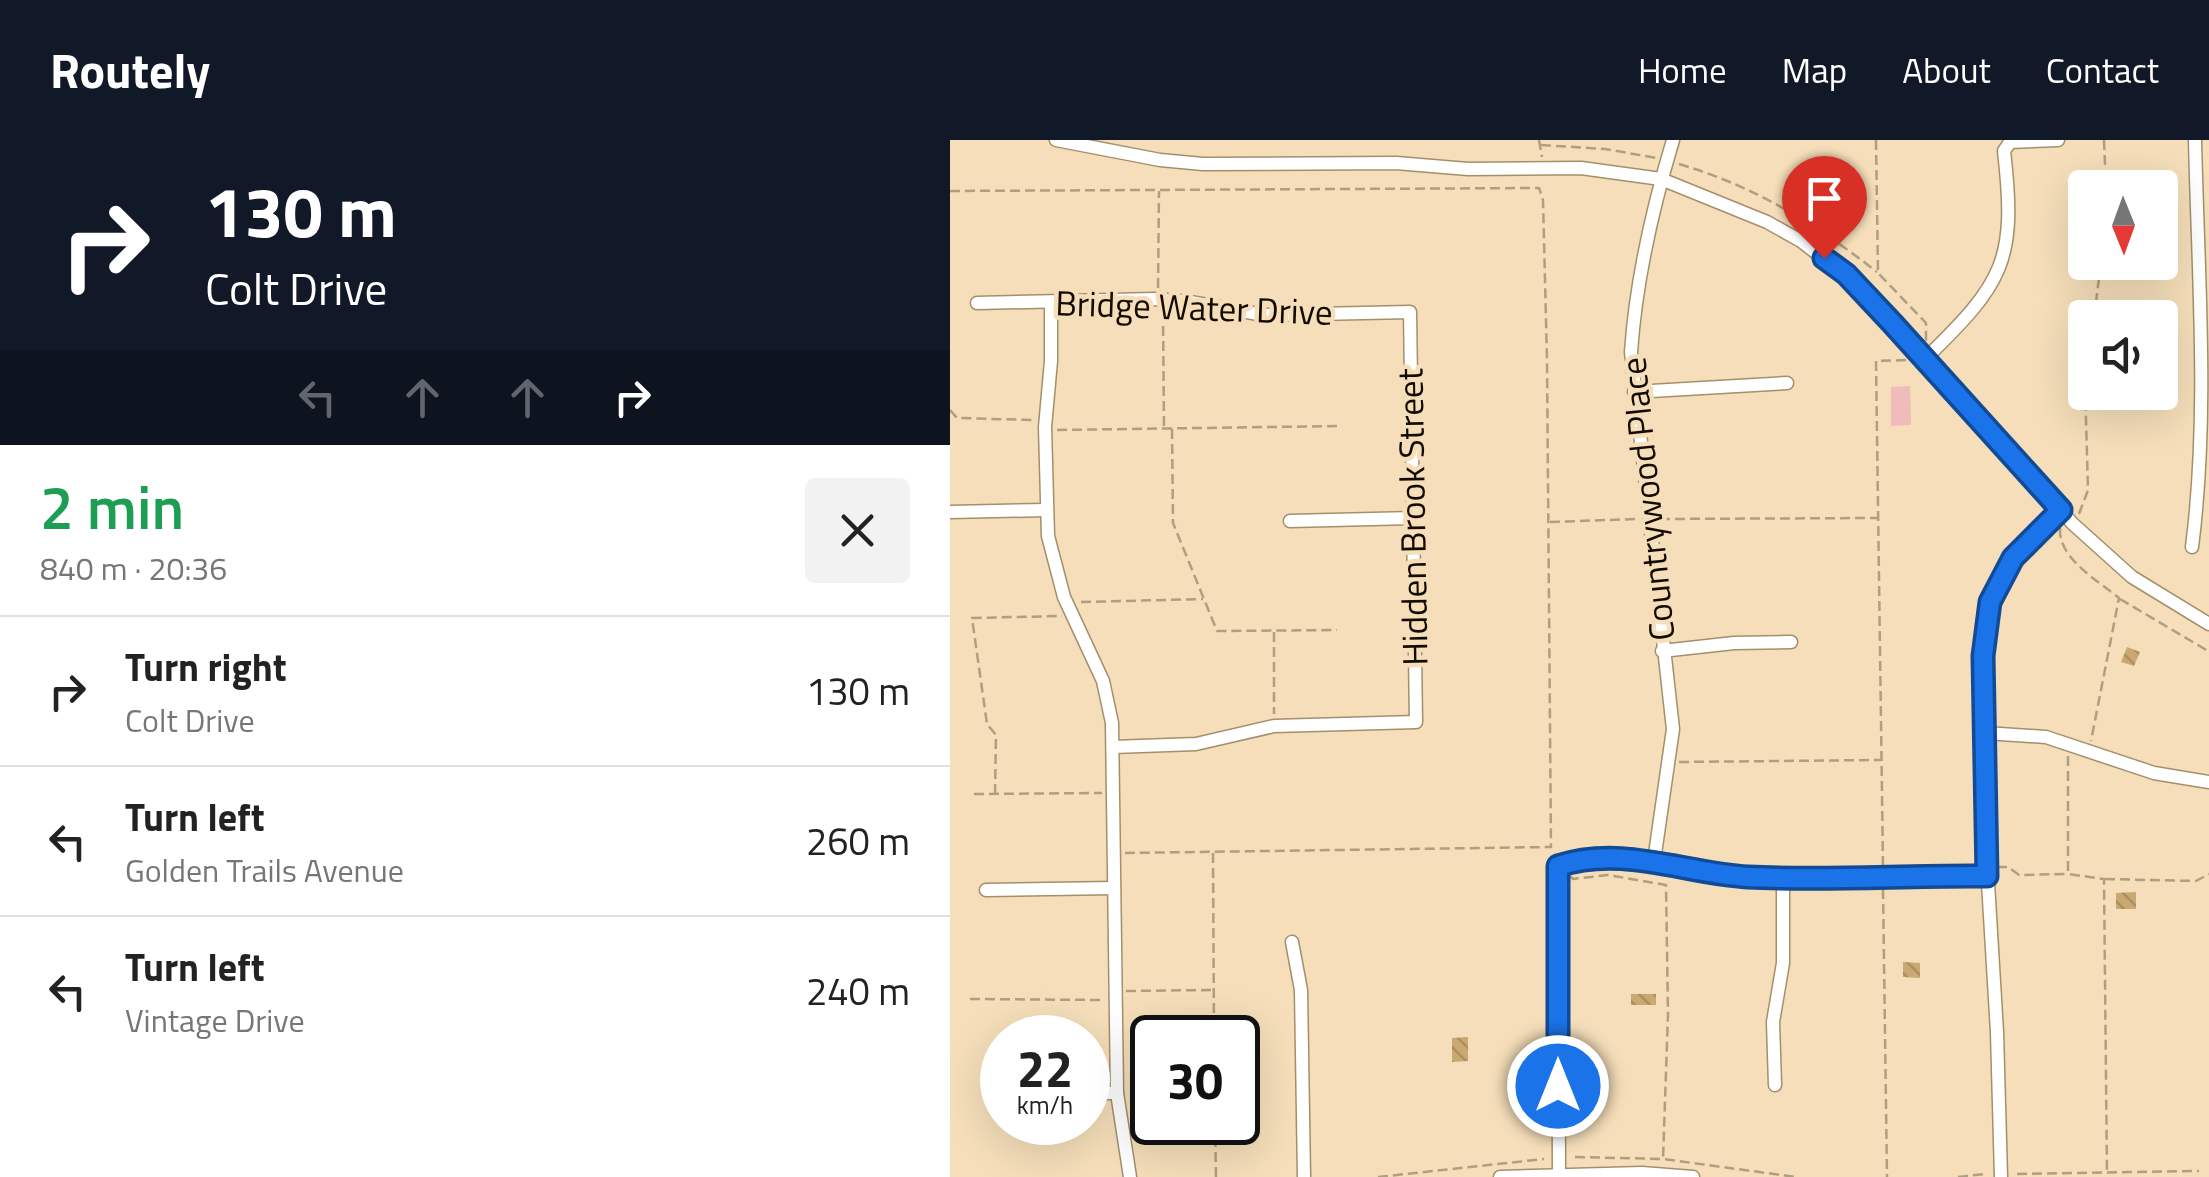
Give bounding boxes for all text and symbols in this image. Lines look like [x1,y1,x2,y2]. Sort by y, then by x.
text: Routely [50,34,210,107]
text: Home [1638,43,1727,97]
text: Map [1782,43,1847,97]
text: About [1902,43,1991,97]
text: Contact [2046,43,2159,97]
pin [1782,156,1867,259]
text: 130 m [205,158,397,264]
north arrow [2068,170,2178,280]
map controls [2068,170,2178,410]
icon: arrive [1797,171,1852,226]
icon: right [40,180,170,310]
text: Colt Drive [205,254,387,322]
street label: Bridge Water Drive [1054,275,1334,339]
button: sound [2068,300,2178,410]
street label: Countrywood Place [1605,355,1689,643]
street label: Hidden Brook Street [1382,368,1442,666]
icon: left [290,370,345,425]
icon: ahead [395,370,450,425]
icon: ahead [500,370,555,425]
icon: right [605,370,660,425]
text: 2 min [40,461,184,552]
button: close [805,478,910,583]
text: 840 m · 20:36 [40,544,227,592]
text: Turn right [125,638,287,696]
text: 130 m [806,662,910,720]
icon: right [40,664,95,719]
text: Colt Drive [125,696,255,744]
text: Turn left [125,788,265,846]
text: 260 m [806,812,910,870]
icon: left [40,814,95,869]
text: Golden Trails Avenue [125,846,404,894]
text: Turn left [125,938,265,996]
text: 240 m [806,962,910,1020]
icon: left [40,964,95,1019]
text: Vintage Drive [125,996,305,1044]
speed limit sign: 30 [1130,1015,1260,1145]
text: 22 [1017,1030,1073,1106]
position arrow [1506,1034,1610,1138]
text: km/h [1017,1086,1073,1124]

